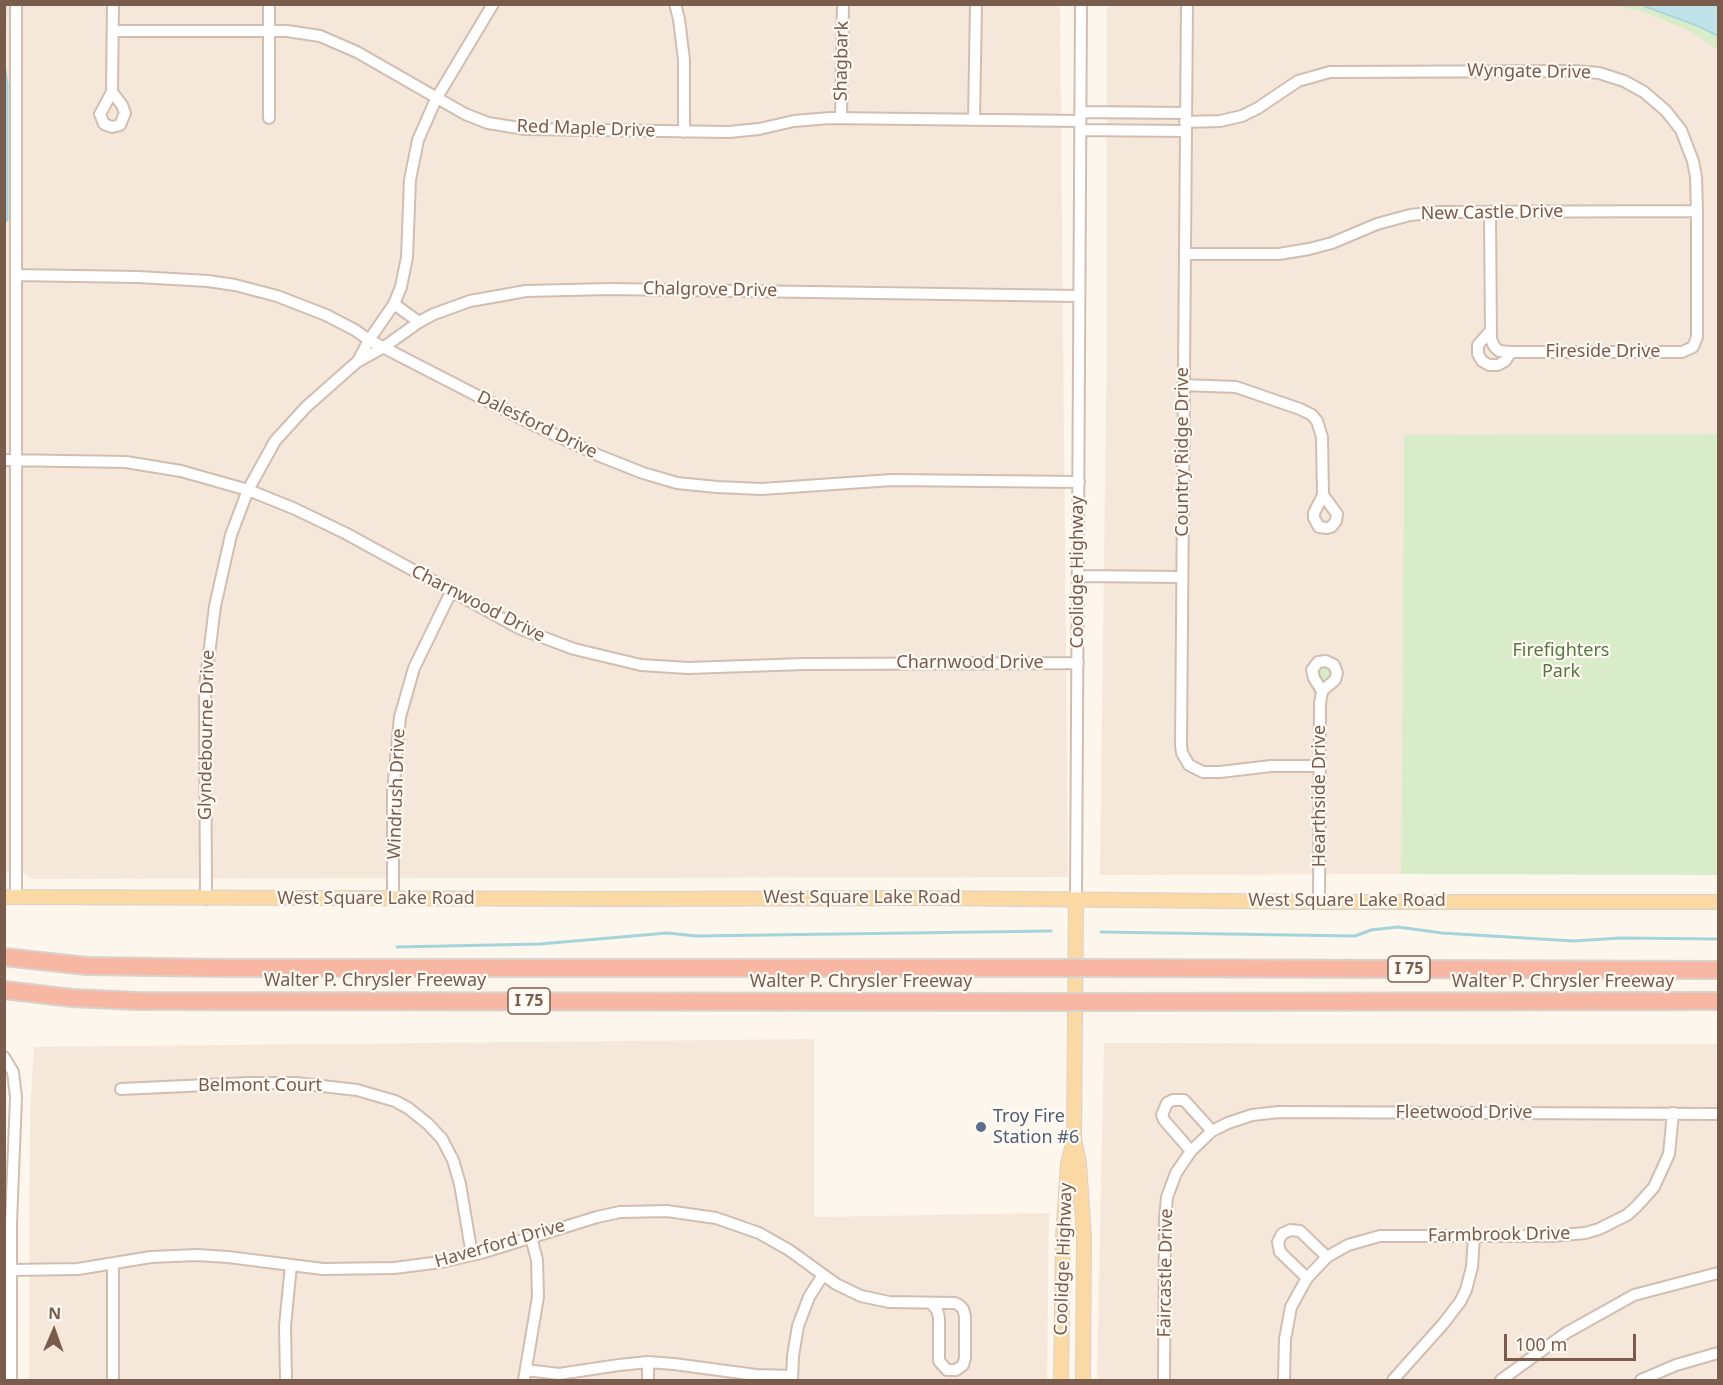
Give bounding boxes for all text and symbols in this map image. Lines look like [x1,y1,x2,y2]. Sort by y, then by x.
street label: Shagbark [831,21,853,101]
street label: Wyngate Drive [1467,60,1591,84]
street label: Red Maple Drive [516,116,656,142]
street label: New Castle Drive [1420,201,1564,225]
street label: Chalgrove Drive [643,278,777,302]
street label: Fireside Drive [1546,341,1660,363]
street label: Country Ridge Drive [1172,367,1194,537]
street label: Dalesford Drive [473,387,601,463]
street label: Coolidge Highway [1067,495,1089,649]
street label: Charnwood Drive [407,561,549,647]
park label: Firefighters Park [1513,640,1609,682]
street label: Glyndebourne Drive [195,650,219,820]
street label: Charnwood Drive [896,652,1044,674]
street label: Hearthside Drive [1309,725,1331,867]
street label: Windrush Drive [384,728,410,860]
street label: West Square Lake Road [763,887,961,909]
street label: West Square Lake Road [277,888,475,910]
street label: West Square Lake Road [1248,890,1446,912]
road number: I 75 [1388,956,1430,982]
street label: Walter P. Chrysler Freeway [264,970,486,992]
street label: Walter P. Chrysler Freeway [750,971,972,993]
street label: Walter P. Chrysler Freeway [1452,971,1674,993]
road number: I 75 [508,988,550,1014]
street label: Belmont Court [198,1075,322,1097]
street label: Fleetwood Drive [1396,1102,1532,1124]
place label: Troy Fire Station #6 [993,1106,1079,1148]
marker: Troy Fire Station #6 [974,1120,988,1134]
street label: Coolidge Highway [1051,1182,1077,1336]
street label: Faircastle Drive [1154,1208,1178,1338]
street label: Haverford Drive [432,1215,568,1273]
street label: Farmbrook Drive [1428,1223,1570,1247]
north arrow [24,1301,84,1361]
text: N [48,1302,62,1324]
scale bar [1507,1322,1639,1360]
text: 100 m [1515,1332,1567,1356]

